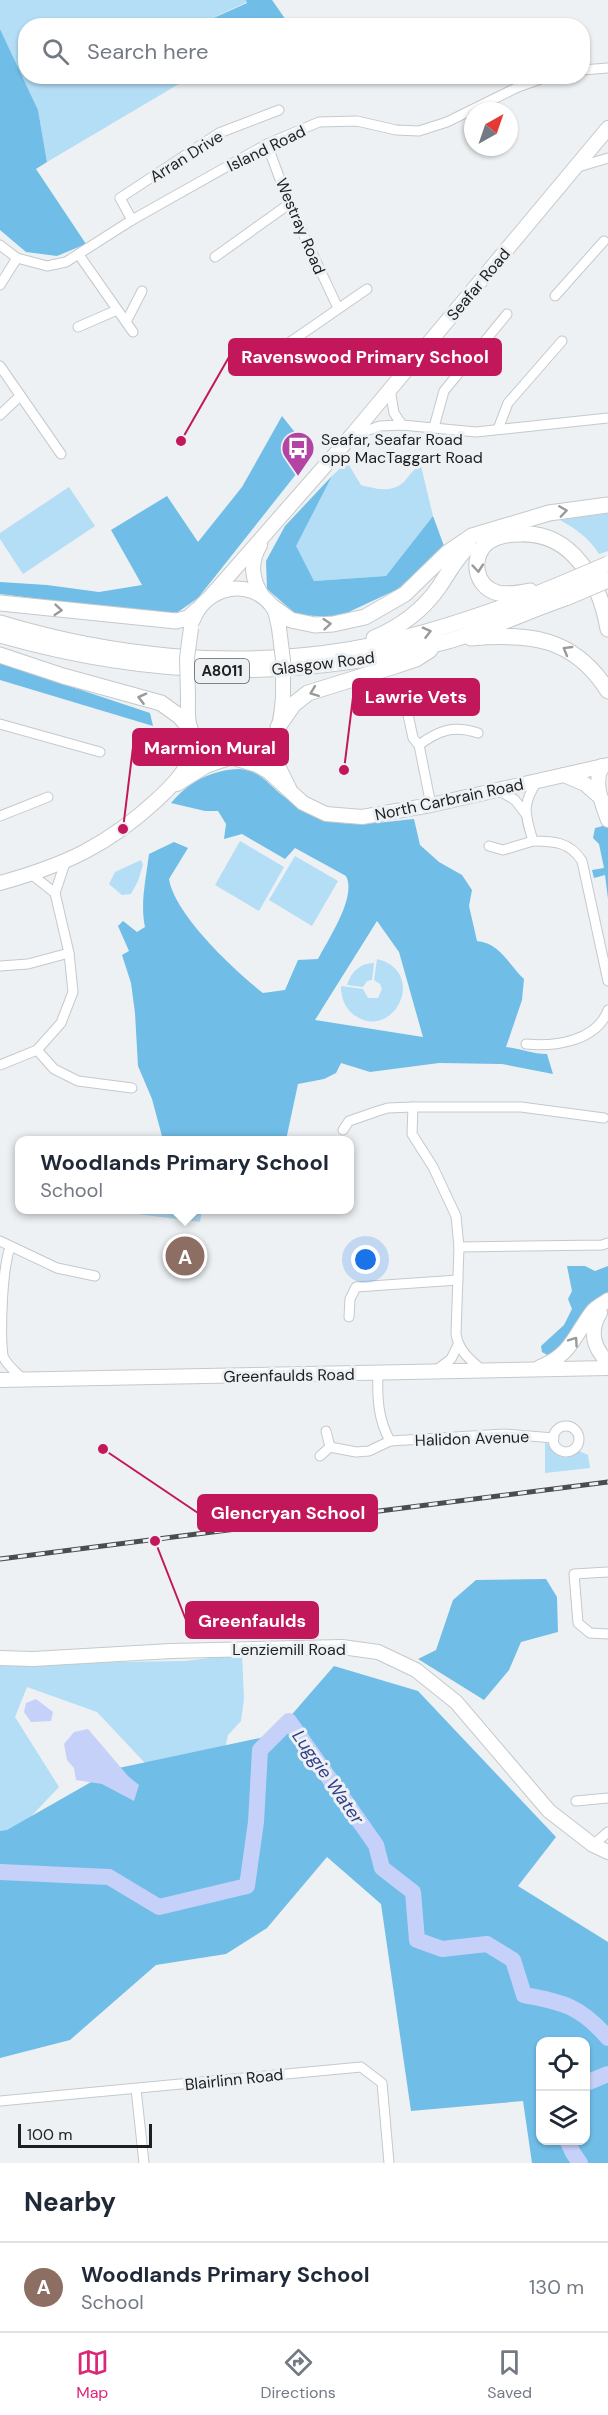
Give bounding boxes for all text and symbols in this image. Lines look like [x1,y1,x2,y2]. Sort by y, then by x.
search box [18,18,590,84]
icon: search [39,35,72,68]
text: Search here [87,37,208,66]
north arrow [464,102,518,156]
street label: Island Road [224,120,309,176]
street label: Arran Drive [146,126,227,187]
street label: Westray Road [271,175,330,277]
street label: Seafar Road [442,244,515,325]
callout: Ravenswood Primary School [229,339,501,375]
text: Ravenswood Primary School [241,345,489,369]
place label: Seafar, Seafar Road opp MacTaggart Road [321,429,483,468]
bus stop icon: Seafar, Seafar Road opp MacTaggart Road [280,430,316,477]
one-way arrow [558,506,567,518]
one-way arrow [471,563,484,573]
one-way arrow [53,603,63,616]
one-way arrow [322,618,331,631]
one-way arrow [421,627,432,639]
one-way arrow [563,646,573,658]
street label: Glasgow Road [270,647,376,680]
road number: A8011 [195,659,249,683]
callout: Lawrie Vets [353,679,479,715]
one-way arrow [309,685,320,697]
text: Lawrie Vets [365,685,467,709]
one-way arrow [137,692,147,705]
callout: Marmion Mural [133,729,288,765]
text: Marmion Mural [144,736,276,760]
street label: North Carbrain Road [373,773,525,826]
popup [15,1136,354,1214]
text: Woodlands Primary School [40,1148,329,1177]
text: School [40,1177,103,1203]
pin: A [166,1234,204,1278]
your location [351,1245,380,1274]
one-way arrow [567,1336,578,1347]
street label: Greenfaulds Road [223,1364,355,1387]
street label: Halidon Avenue [415,1426,530,1451]
callout: Glencryan School [198,1495,377,1531]
text: Glencryan School [211,1501,365,1525]
callout: Greenfaulds [186,1602,318,1638]
text: Greenfaulds [198,1609,306,1633]
street label: Lenziemill Road [232,1639,346,1660]
water label: Luggie Water [287,1725,370,1830]
map controls [536,2037,590,2145]
button: locate [536,2037,590,2091]
street label: Blairlinn Road [184,2064,284,2095]
button: layers [536,2091,590,2145]
scale bar [18,2121,152,2148]
text: 100 m [27,2124,72,2145]
text: Nearby [24,2185,116,2219]
text: Woodlands Primary School [81,2260,370,2289]
text: A [36,2274,51,2300]
text: 130 m [529,2274,584,2300]
text: School [81,2289,144,2315]
tab: Map [76,2346,109,2403]
tab: Directions [260,2346,336,2403]
tab: Saved [487,2346,532,2403]

